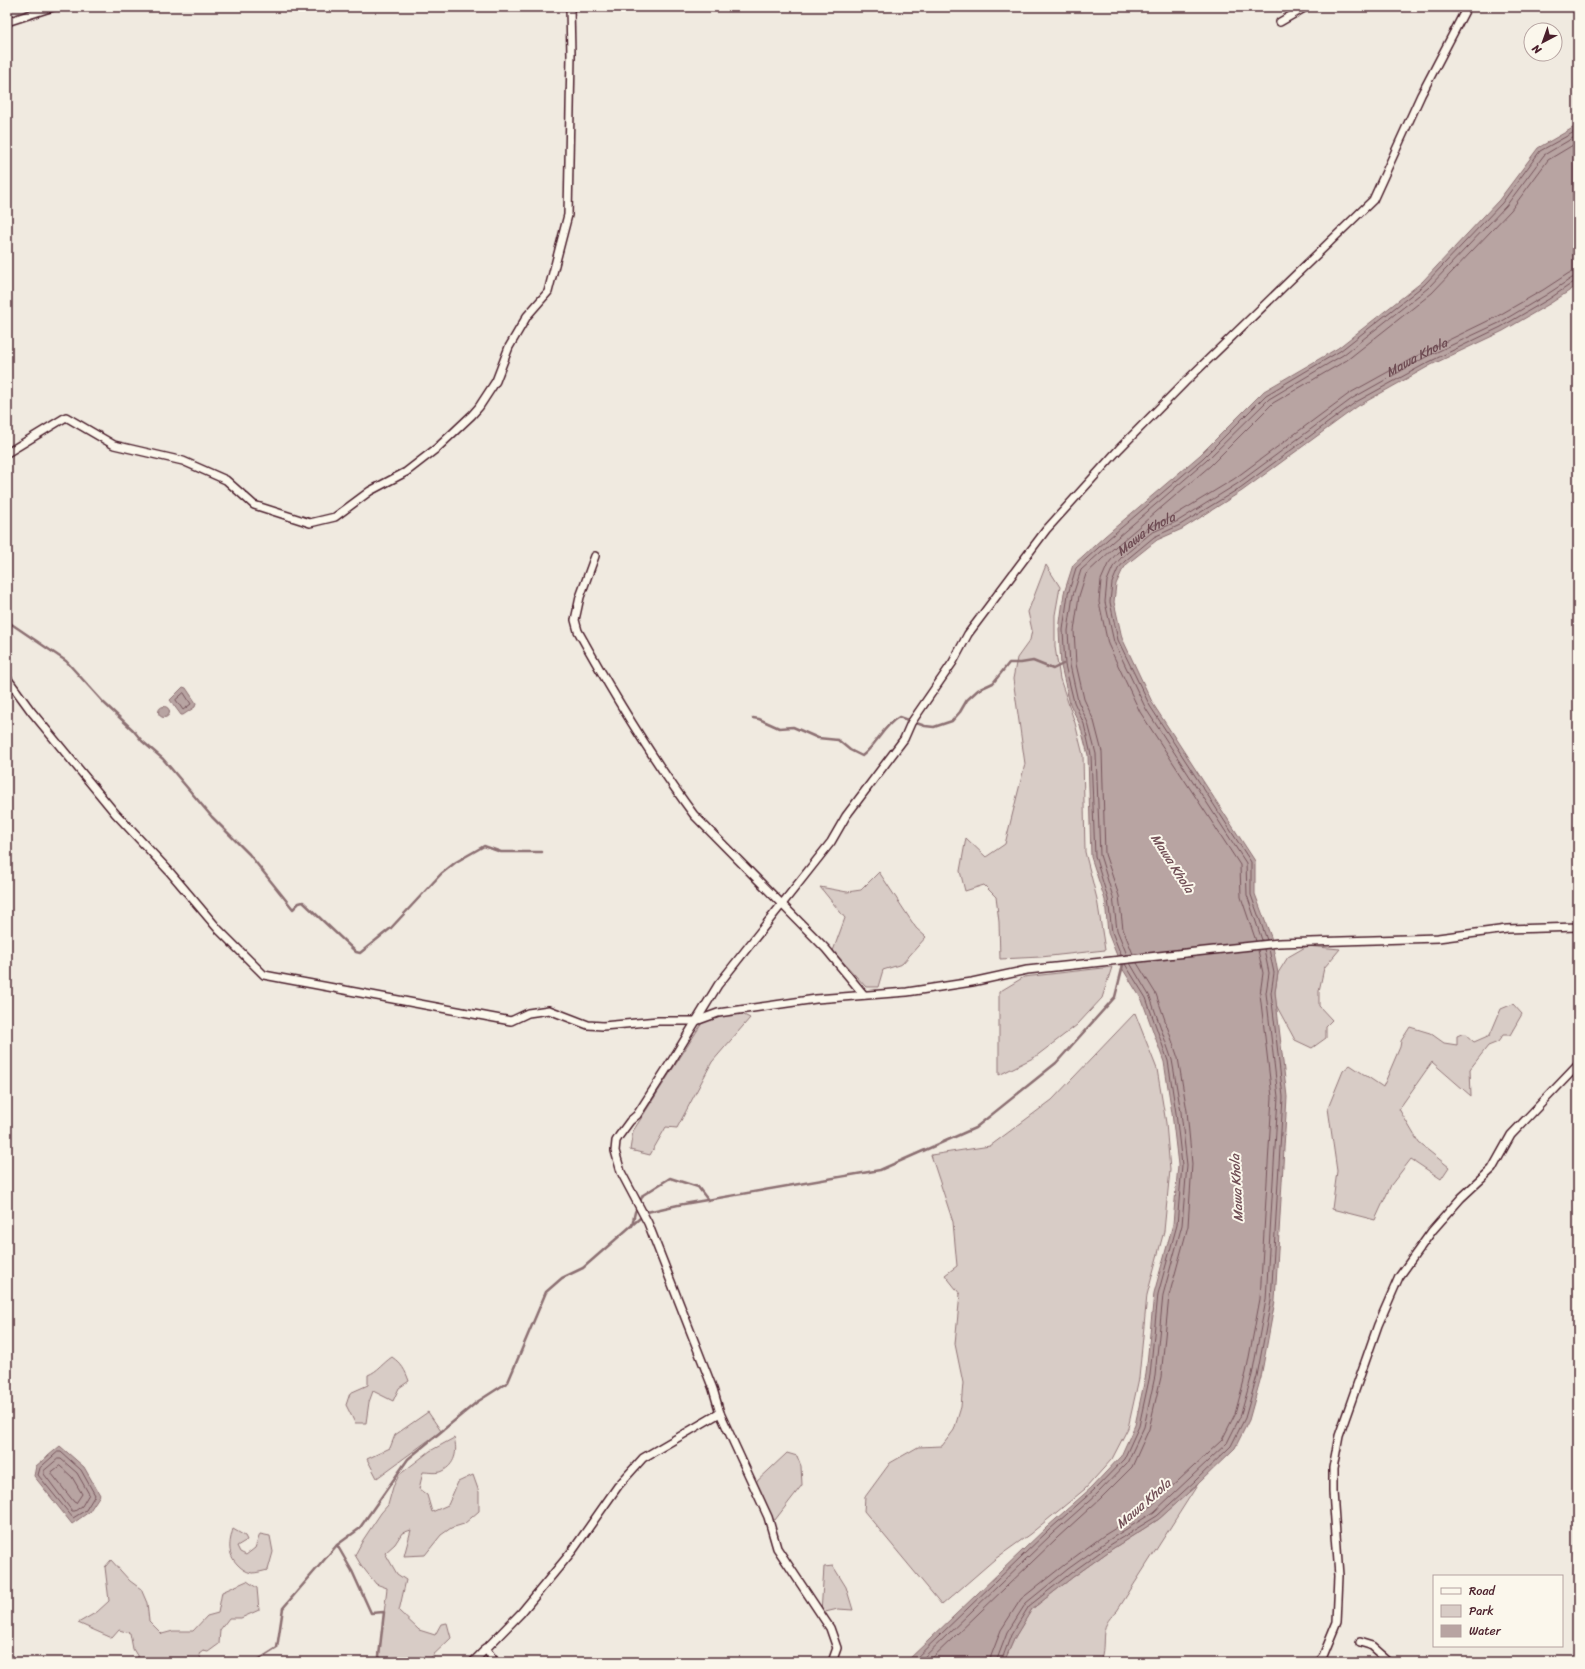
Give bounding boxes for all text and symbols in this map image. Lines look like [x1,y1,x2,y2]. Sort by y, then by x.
north arrow [1523,22,1563,62]
text: N [1527,39,1547,59]
water label: Mawa Khola [1381,331,1453,383]
water label: Mawa Khola [1111,505,1180,562]
water label: Mawa Khola [1145,829,1201,899]
water label: Mawa Khola [1223,1152,1250,1222]
water label: Mawa Khola [1110,1472,1177,1534]
legend [1433,1575,1563,1647]
text: Road [1469,1580,1496,1602]
text: Park [1469,1600,1494,1622]
text: Water [1469,1620,1502,1642]

